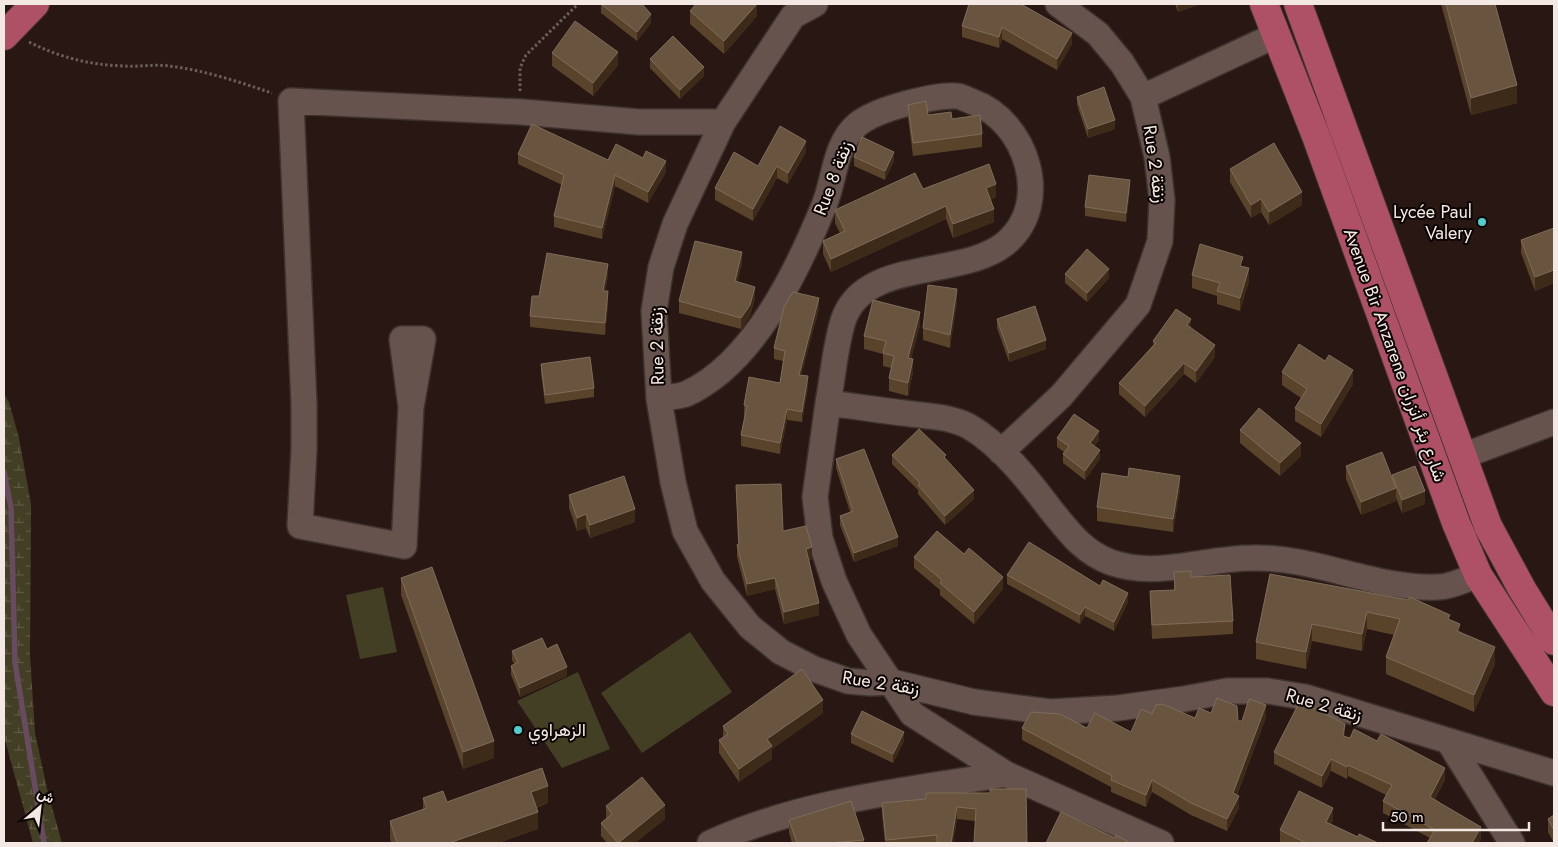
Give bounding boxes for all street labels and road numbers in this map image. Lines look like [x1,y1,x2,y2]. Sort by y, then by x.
street label: Rue 2 زنقة [1137,123,1173,205]
street label: Rue 8 زنقة [807,137,859,219]
street label: Avenue Bir Anzarene شارع بئر أنزران [1337,224,1453,486]
street label: Rue 2 زنقة [643,307,671,385]
street label: Rue 2 زنقة [840,664,922,702]
street label: Rue 2 زنقة [1283,682,1365,728]

